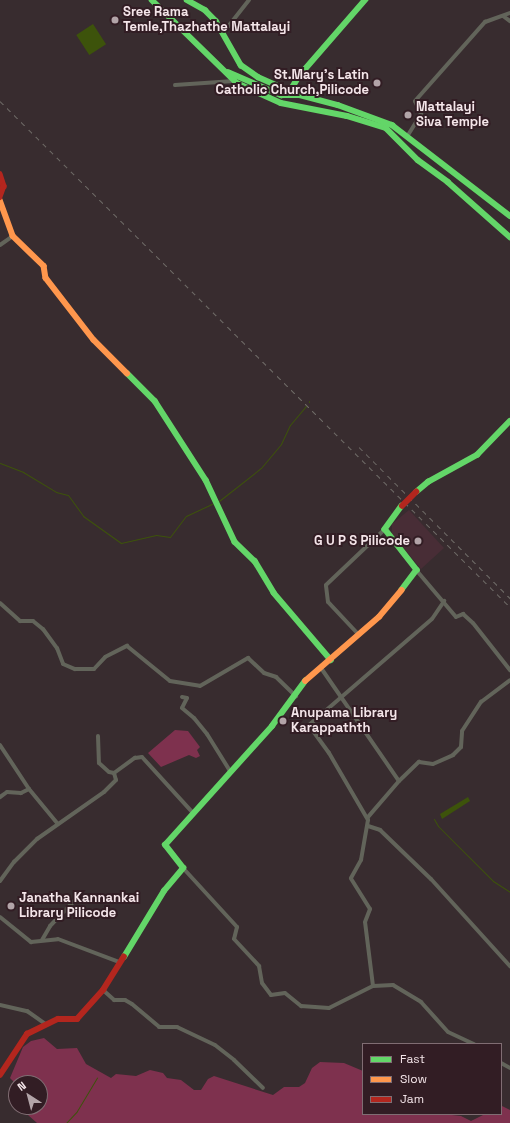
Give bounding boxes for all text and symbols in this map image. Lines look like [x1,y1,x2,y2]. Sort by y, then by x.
place label: Sree Rama Temle,Thazhathe Mattalayi [123,5,290,36]
marker: Sree Rama Temle,Thazhathe Mattalayi [110,15,120,25]
place label: St.Mary's Latin Catholic Church,Pilicode [216,68,369,99]
marker: St.Mary's Latin Catholic Church,Pilicode [372,78,382,88]
place label: Mattalayi Siva Temple [416,100,489,131]
marker: Mattalayi Siva Temple [403,110,413,120]
place label: G U P S Pilicode [314,533,410,549]
marker: G U P S Pilicode [413,536,423,546]
place label: Anupama Library Karappathth [291,706,397,737]
marker: Anupama Library Karappathth [278,716,288,726]
place label: Janatha Kannankai Library Pilicode [19,891,139,922]
marker: Janatha Kannankai Library Pilicode [6,901,16,911]
legend [362,1043,502,1115]
text: Fast [400,1051,425,1067]
text: Slow [400,1071,427,1087]
north arrow [8,1075,48,1115]
text: N [14,1078,29,1094]
text: Jam [400,1091,424,1107]

